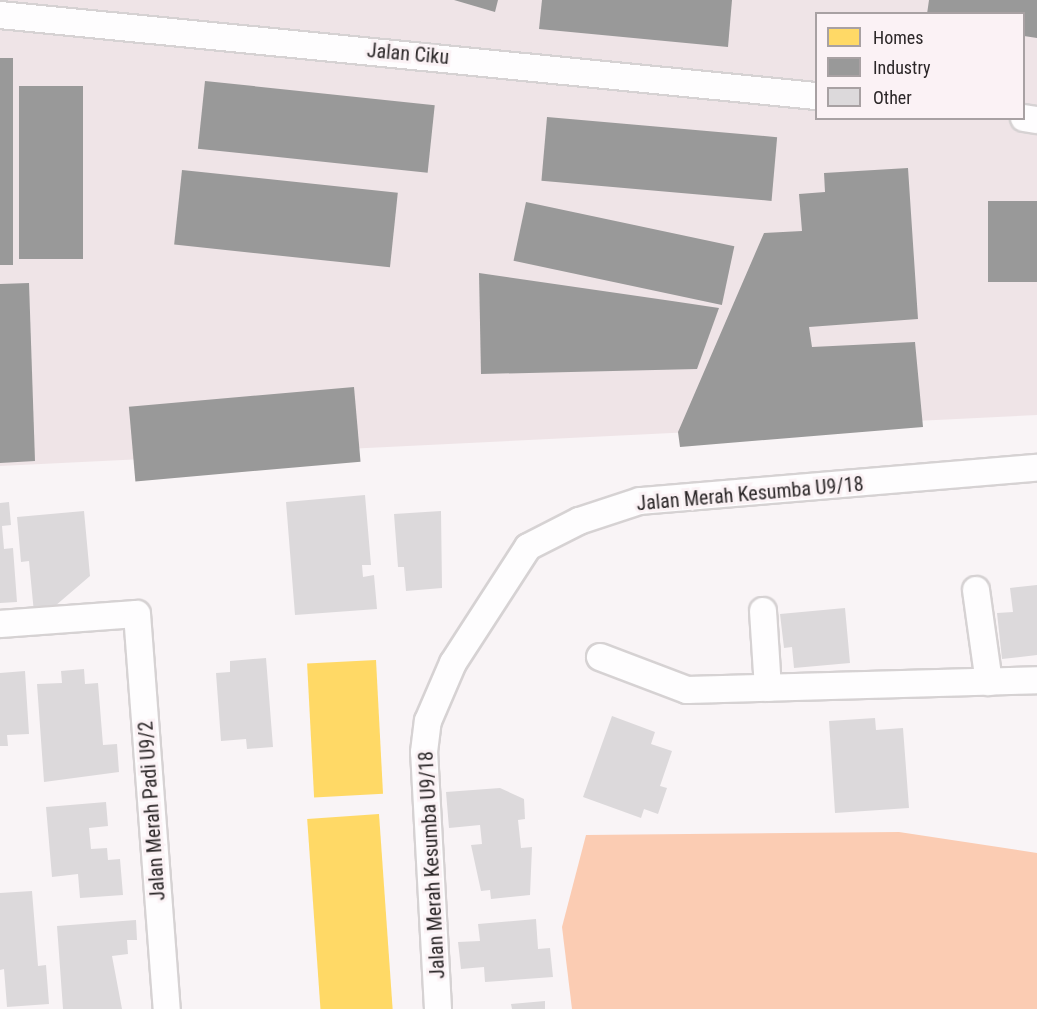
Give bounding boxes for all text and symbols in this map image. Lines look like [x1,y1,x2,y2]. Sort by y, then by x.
legend [815,12,1025,120]
text: Homes [873,27,923,48]
street label: Jalan Ciku [366,38,450,70]
text: Industry [873,57,931,78]
text: Other [873,87,912,108]
street label: Jalan Merah Kesumba U9/18 [635,472,865,516]
street label: Jalan Merah Padi U9/2 [134,720,170,902]
street label: Jalan Merah Kesumba U9/18 [414,751,450,979]

